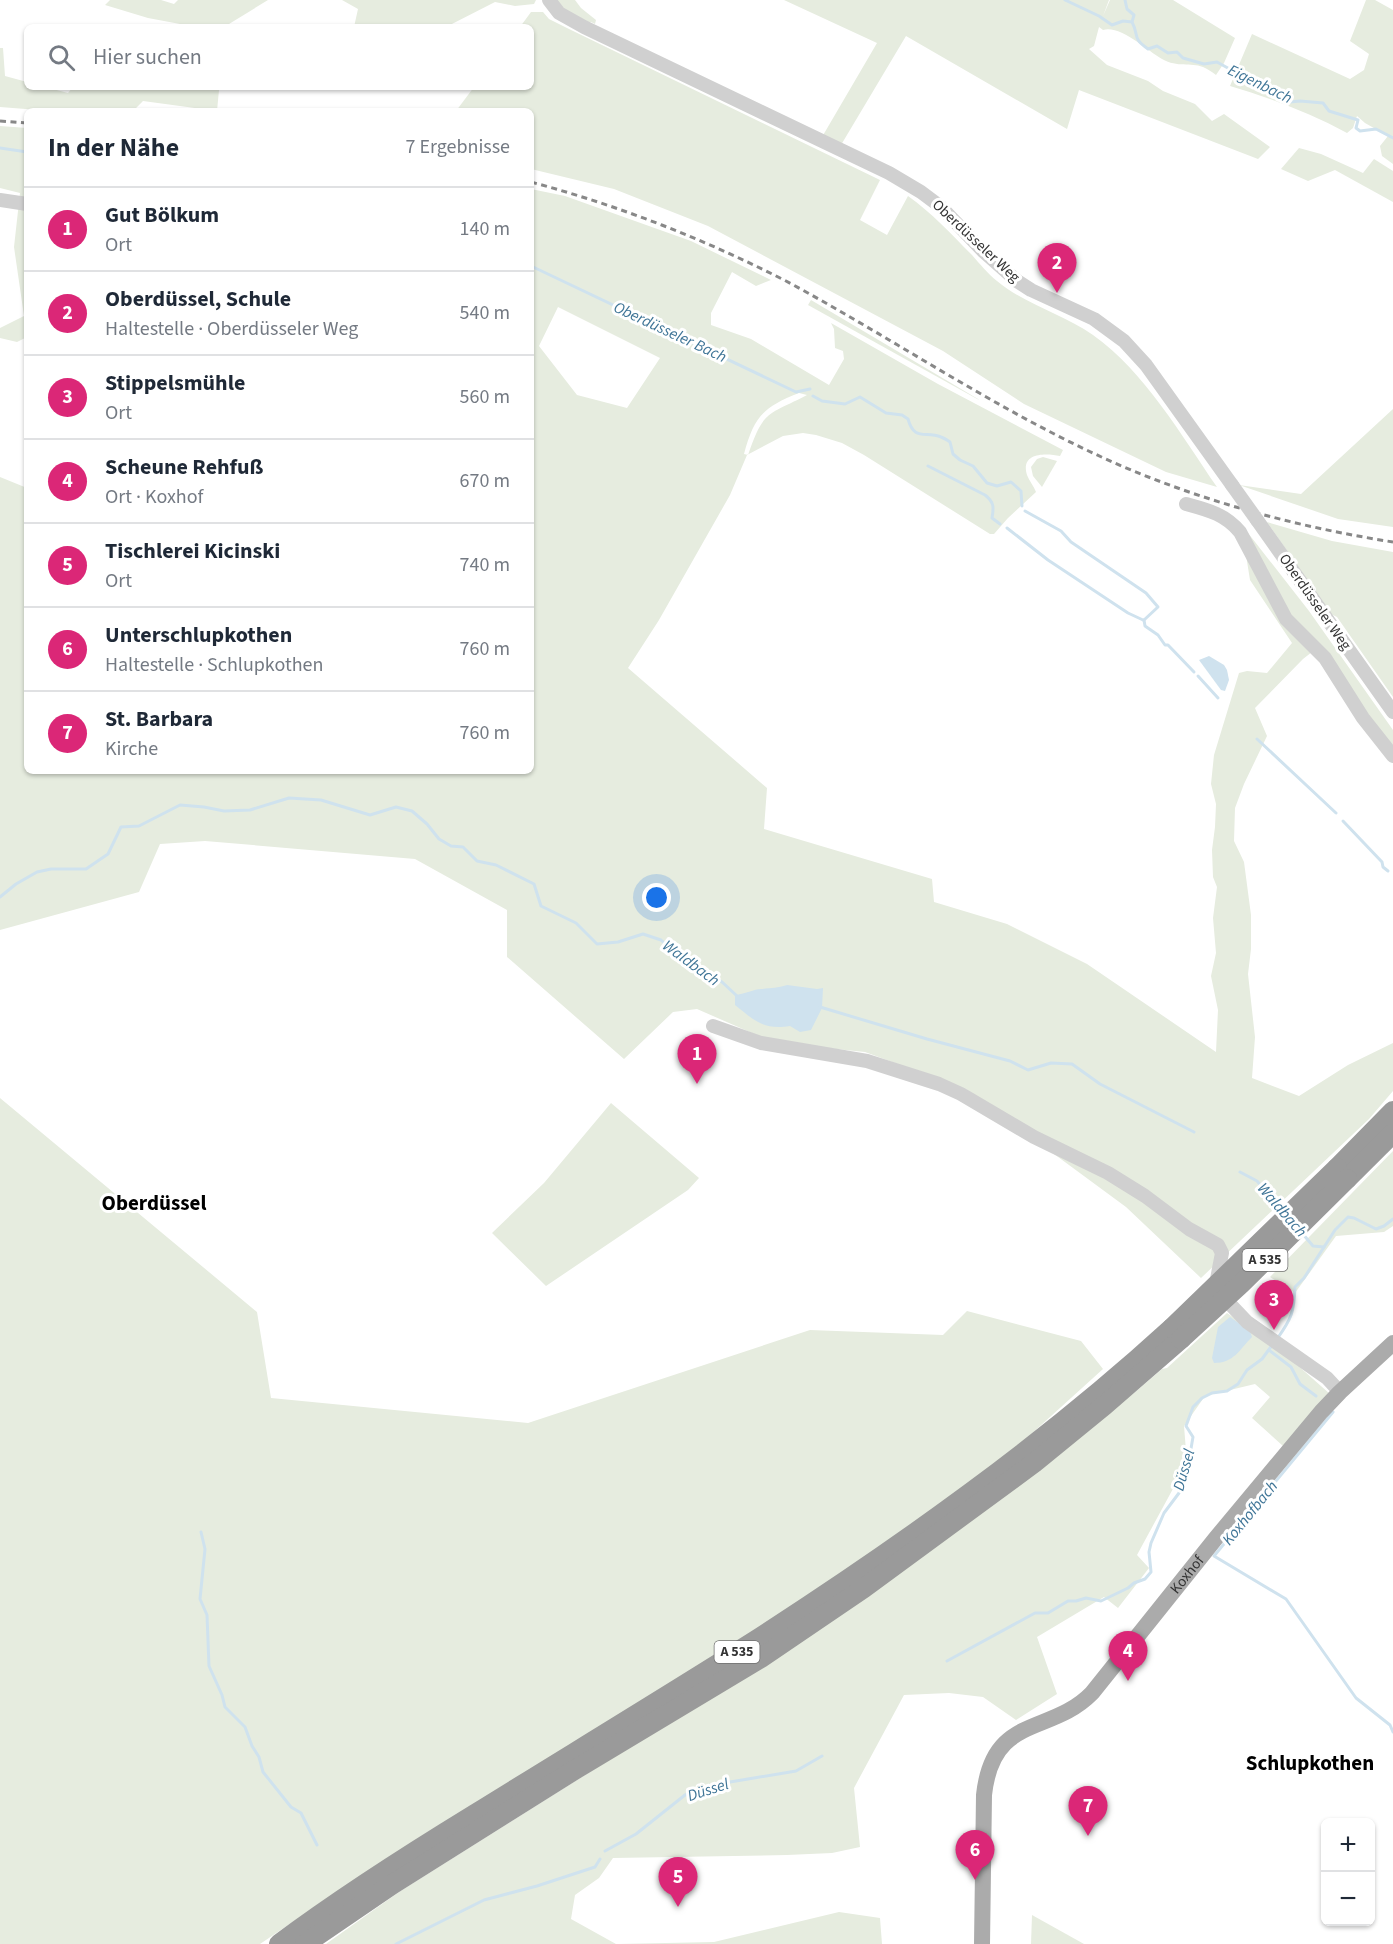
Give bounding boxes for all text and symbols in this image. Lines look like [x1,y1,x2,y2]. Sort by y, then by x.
search box [24,24,534,90]
icon: search [45,41,78,74]
text: Hier suchen [93,41,202,73]
water label: Eigenbach [1224,59,1296,109]
text: In der Nähe [48,129,179,166]
text: 7 Ergebnisse [405,133,510,161]
street label: Oberdüsseler Weg [927,195,1025,288]
text: Gut Bölkum [105,199,219,231]
text: 1 [62,215,73,243]
text: 140 m [460,215,510,243]
text: Ort [105,231,132,259]
pin: 2 [1038,244,1076,293]
text: Oberdüssel, Schule [105,283,291,315]
water label: Oberdüsseler Bach [610,296,730,368]
text: 2 [62,299,73,327]
text: 540 m [460,299,510,327]
text: Haltestelle · Oberdüsseler Weg [105,315,358,343]
text: Stippelsmühle [105,367,245,399]
text: 3 [62,383,73,411]
text: 560 m [460,383,510,411]
text: Ort [105,399,132,427]
text: Scheune Rehfuß [105,451,264,483]
text: 4 [62,467,73,495]
text: 670 m [460,467,510,495]
text: Ort · Koxhof [105,483,203,511]
text: Tischlerei Kicinski [105,535,280,567]
street label: Oberdüsseler Weg [1274,550,1356,655]
text: 5 [62,551,73,579]
text: 740 m [460,551,510,579]
text: Ort [105,567,132,595]
text: Unterschlupkothen [105,619,292,651]
text: 6 [62,635,73,663]
text: 760 m [460,635,510,663]
text: Haltestelle · Schlupkothen [105,651,323,679]
text: St. Barbara [105,703,213,735]
text: 7 [62,719,73,747]
text: 760 m [460,719,510,747]
text: Kirche [105,735,158,763]
your location [642,883,671,912]
water label: Waldbach [658,935,724,991]
pin: 1 [678,1034,716,1084]
water label: Waldbach [1252,1178,1312,1242]
district label: Oberdüssel [102,1188,206,1218]
road number: A 535 [1242,1249,1288,1271]
pin: 3 [1254,1280,1294,1330]
water label: Düssel [1168,1447,1200,1493]
water label: Koxhofbach [1217,1476,1283,1550]
street label: Koxhof [1165,1550,1209,1598]
pin: 4 [1108,1632,1148,1681]
road number: A 535 [714,1641,760,1663]
district label: Schlupkothen [1246,1748,1374,1778]
water label: Düssel [684,1773,732,1807]
pin: 7 [1068,1786,1108,1836]
map controls [1321,1818,1375,1926]
button: + [1321,1818,1375,1872]
pin: 6 [956,1830,994,1880]
pin: 5 [658,1858,698,1907]
button: − [1321,1872,1375,1926]

